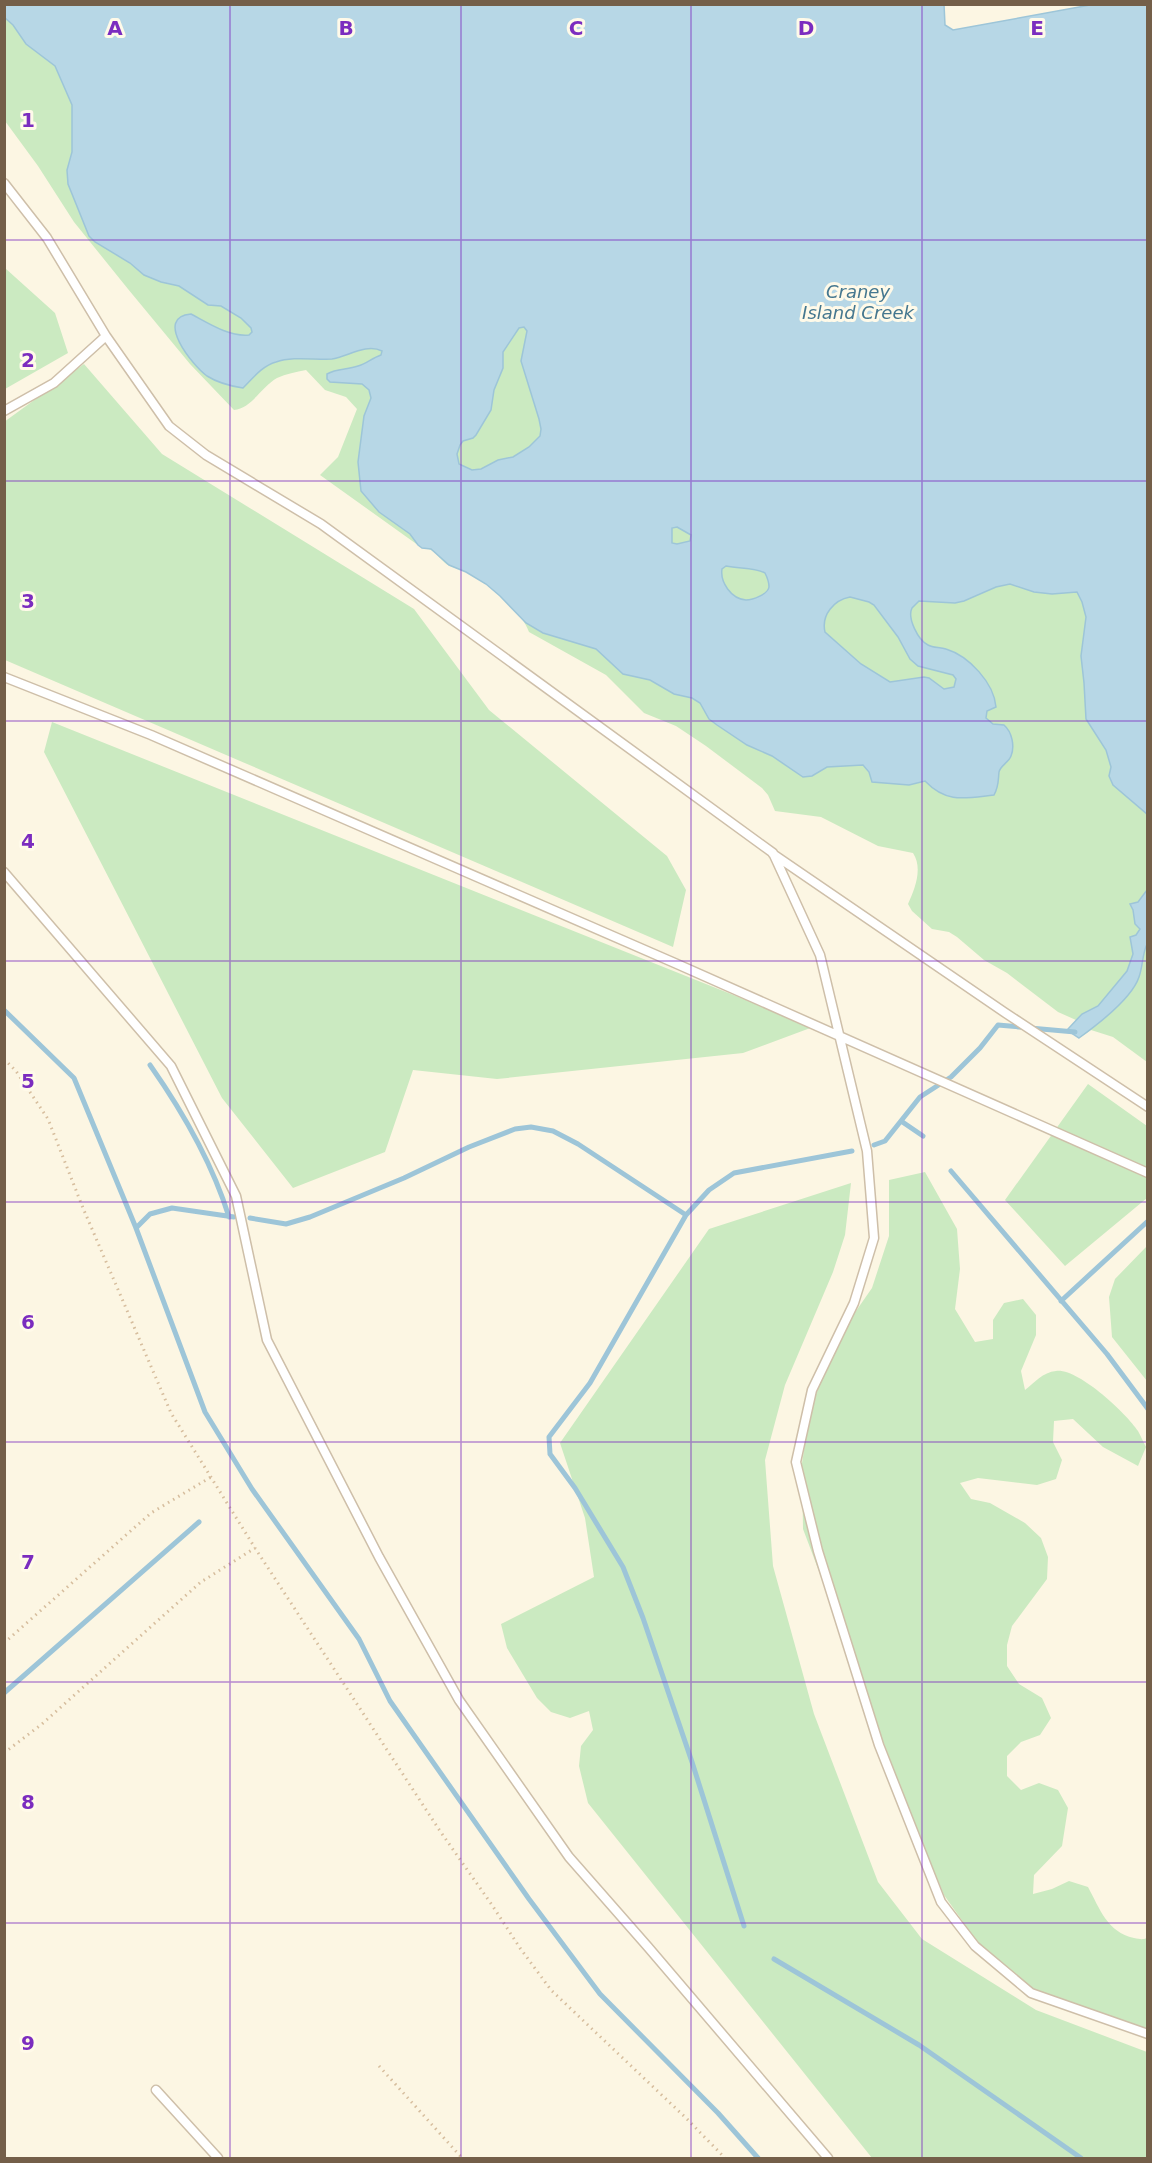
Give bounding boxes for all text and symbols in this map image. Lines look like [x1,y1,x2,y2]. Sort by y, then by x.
text: A [107,16,123,40]
text: B [338,16,354,40]
text: C [569,16,583,40]
text: D [798,16,814,40]
text: E [1030,16,1044,40]
text: 1 [21,108,35,132]
water label: Craney Island Creek [802,281,915,323]
text: 2 [21,348,35,372]
text: 3 [21,589,35,613]
text: 4 [21,829,35,853]
text: 5 [21,1069,35,1093]
text: 6 [21,1310,35,1334]
text: 7 [21,1550,35,1574]
text: 8 [21,1790,35,1814]
text: 9 [21,2031,35,2055]

